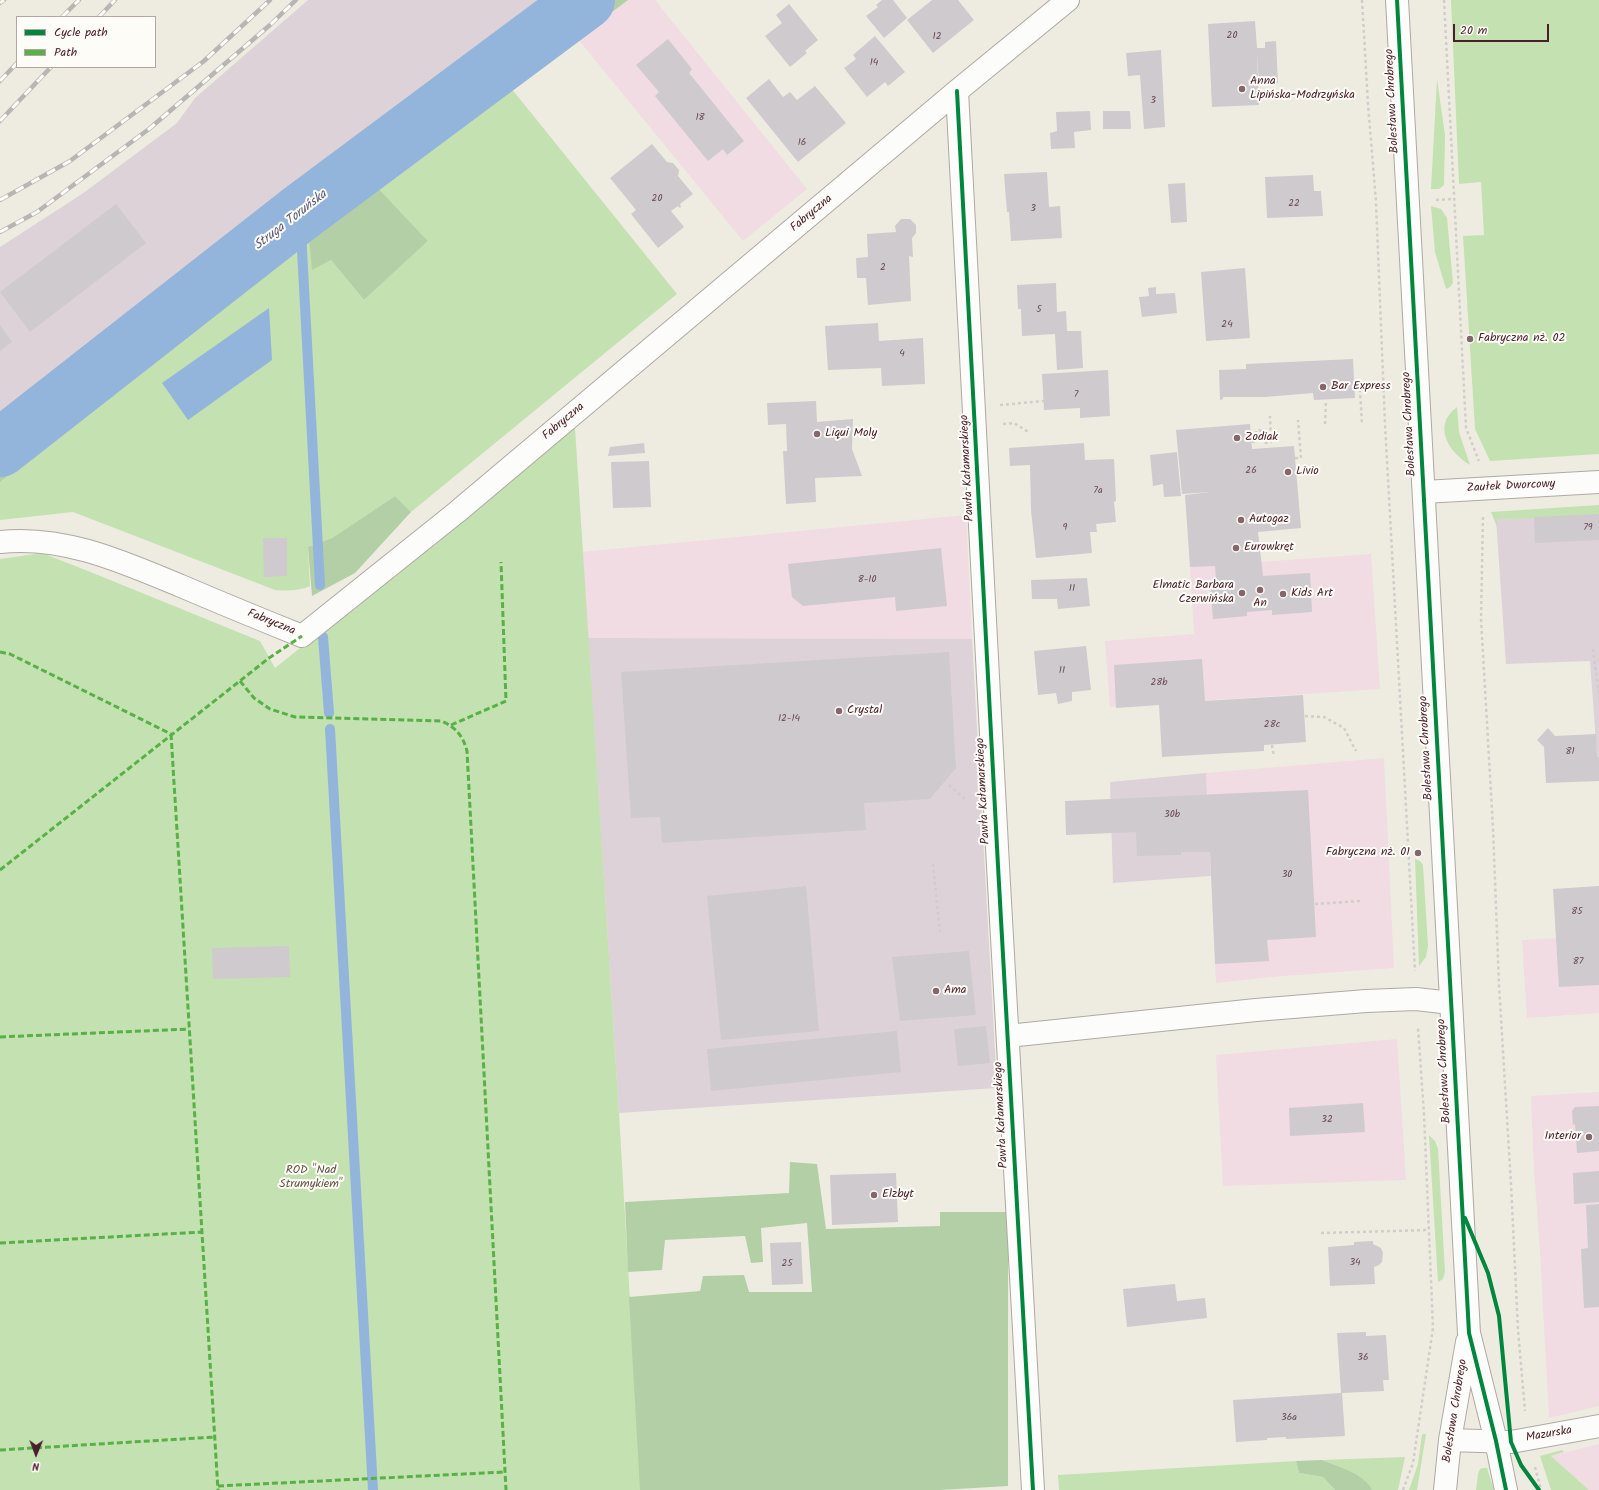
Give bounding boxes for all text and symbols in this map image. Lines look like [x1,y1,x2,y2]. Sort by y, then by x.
legend [16,16,156,68]
scale bar [1455,16,1551,42]
text: 20 m [1460,21,1487,40]
text: Cycle path [54,23,108,42]
house number: 20 [1227,30,1237,42]
house number: 12 [933,31,941,43]
text: Path [54,43,77,62]
street label: Bolesława Chrobrego [1383,48,1403,154]
house number: 14 [870,57,878,69]
place label: Anna Lipińska-Modrzyńska [1250,75,1355,103]
marker: Anna Lipińska-Modrzyńska [1237,84,1247,94]
house number: 3 [1150,95,1156,107]
house number: 18 [695,112,705,124]
house number: 16 [798,137,806,149]
water label: Struga Toruńska [252,188,330,254]
street label: Fabryczna [788,192,836,236]
house number: 20 [652,193,662,205]
house number: 22 [1288,198,1300,210]
house number: 3 [1030,203,1036,215]
house number: 2 [880,262,886,274]
house number: 5 [1036,304,1042,316]
house number: 24 [1221,319,1233,331]
place label: Fabryczna nż. 02 [1478,332,1565,346]
marker: Fabryczna nż. 02 [1465,334,1475,344]
house number: 4 [899,348,905,360]
street label: Bolesława Chrobrego [1400,371,1420,477]
place label: Bar Express [1331,380,1391,394]
marker: Bar Express [1318,382,1328,392]
house number: 7 [1074,389,1078,401]
street label: Fabryczna [540,400,588,444]
street label: Pawła Kałamarskiego [958,414,978,522]
place label: Liqui Moly [825,427,877,441]
marker: Liqui Moly [812,429,822,439]
place label: Zodiak [1245,431,1278,445]
marker: Zodiak [1232,433,1242,443]
house number: 26 [1245,465,1257,477]
place label: Livio [1296,465,1319,479]
marker: Livio [1283,467,1293,477]
street label: Zaułek Dworcowy [1466,477,1556,497]
house number: 7a [1093,485,1103,497]
place label: Autogaz [1249,513,1289,527]
marker: Autogaz [1236,515,1246,525]
house number: 9 [1063,522,1067,534]
house number: 79 [1583,522,1593,534]
place label: Eurowkręt [1244,541,1294,555]
marker: Eurowkręt [1231,543,1241,553]
house number: 8-10 [858,574,876,586]
place label: Elmatic Barbara Czerwińska [1152,579,1234,607]
house number: 11 [1069,583,1075,595]
marker: An [1255,585,1265,595]
place label: Kids Art [1291,587,1333,601]
marker: Elmatic Barbara Czerwińska [1237,588,1247,598]
marker: Kids Art [1278,589,1288,599]
place label: An [1253,597,1267,611]
street label: Fabryczna [245,607,297,639]
house number: 11 [1059,665,1065,677]
house number: 28b [1150,677,1168,689]
street label: Bolesława Chrobrego [1417,695,1437,801]
place label: Crystal [847,704,882,718]
marker: Crystal [834,706,844,716]
house number: 12-14 [778,713,800,725]
house number: 28c [1264,719,1280,731]
street label: Pawła Kałamarskiego [974,737,994,845]
house number: 81 [1565,746,1575,758]
house number: 30b [1164,809,1180,821]
place label: Fabryczna nż. 01 [1326,846,1410,860]
marker: Fabryczna nż. 01 [1413,848,1423,858]
house number: 30 [1282,869,1292,881]
house number: 85 [1571,906,1583,918]
house number: 87 [1573,956,1583,968]
place label: Ama [944,984,966,998]
marker: Ama [931,986,941,996]
street label: Bolesława Chrobrego [1435,1018,1455,1124]
street label: Pawła Kałamarskiego [992,1061,1012,1169]
house number: 32 [1321,1114,1333,1126]
place label: Interior [1545,1130,1581,1144]
marker: Interior [1584,1132,1594,1142]
park label: ROD "Nad Strumykiem" [279,1164,343,1192]
place label: Elzbyt [882,1188,914,1202]
marker: Elzbyt [869,1190,879,1200]
house number: 34 [1349,1257,1361,1269]
house number: 25 [781,1258,793,1270]
house number: 36 [1357,1352,1369,1364]
street label: Bolesława Chrobrego [1441,1358,1471,1464]
house number: 36a [1281,1412,1297,1424]
street label: Mazurska [1525,1424,1573,1446]
north arrow [16,1434,56,1474]
text: N [32,1457,39,1475]

